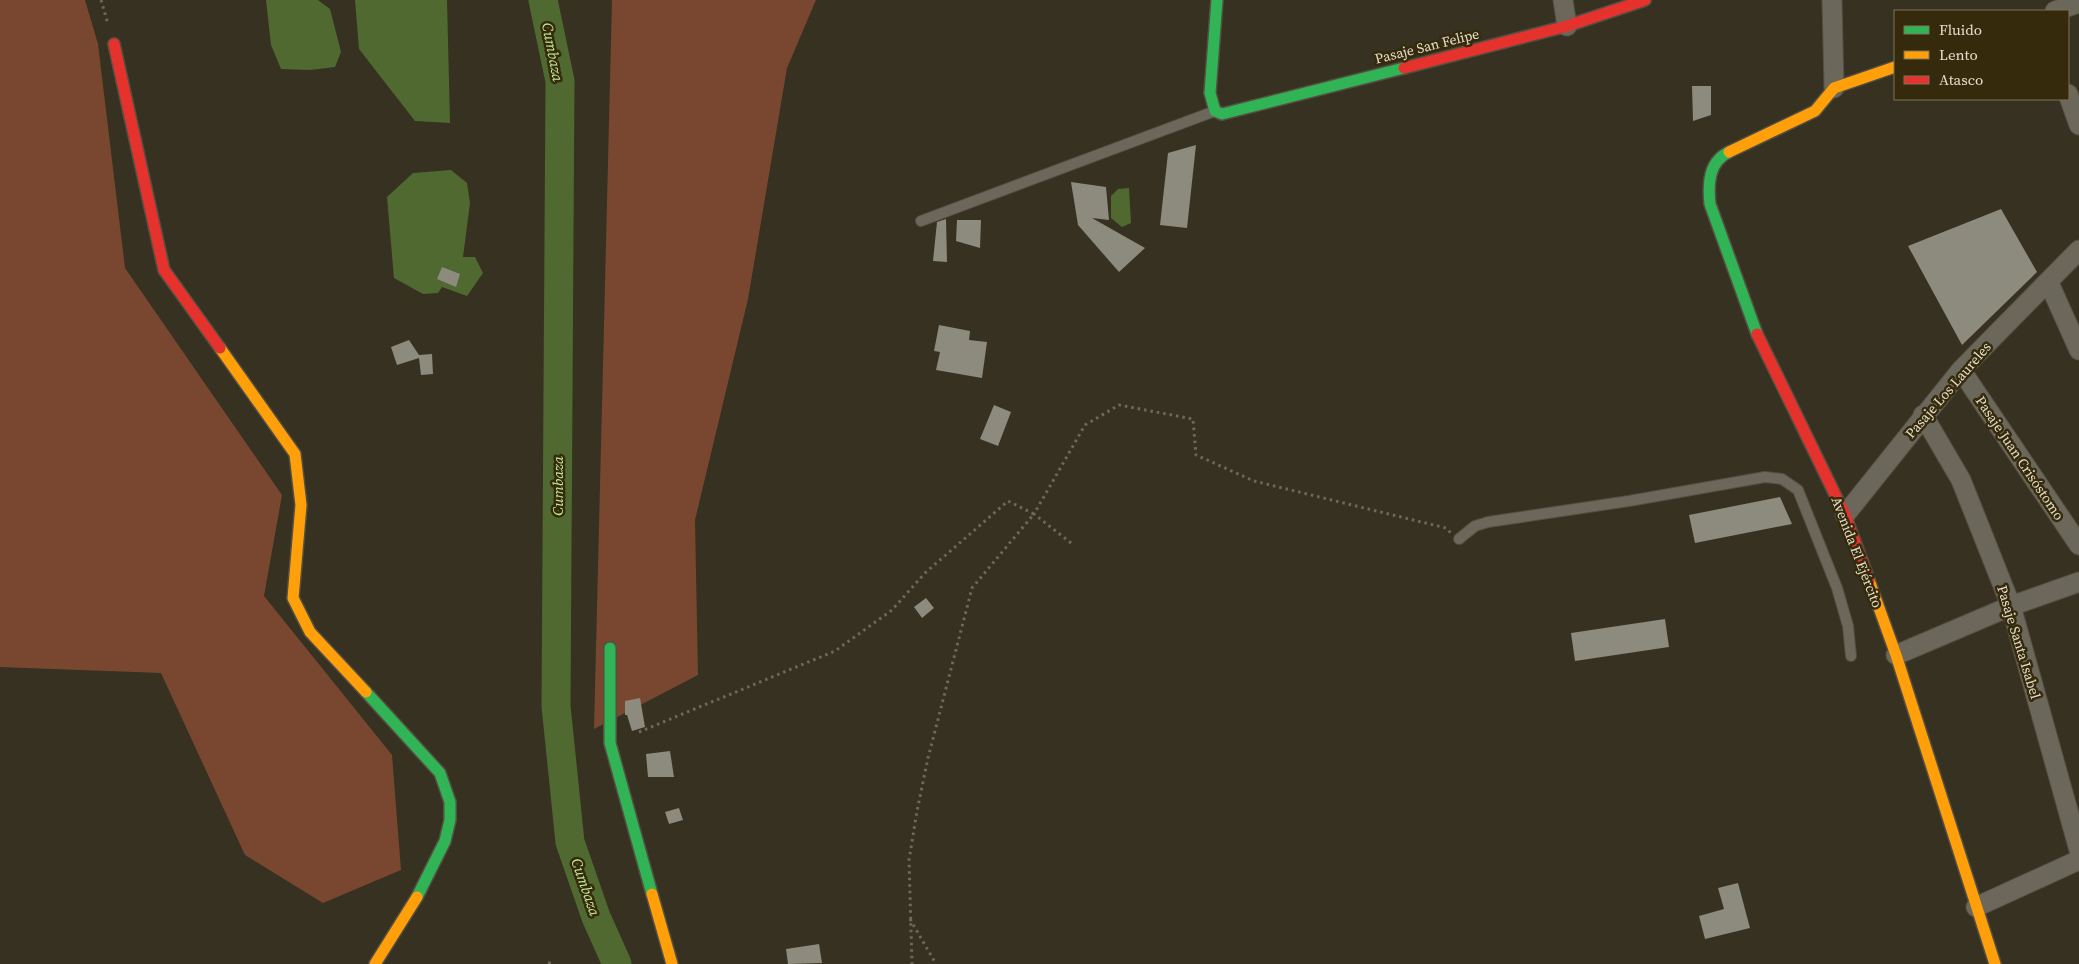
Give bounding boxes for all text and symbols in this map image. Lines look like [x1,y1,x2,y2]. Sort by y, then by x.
legend [1894,10,2069,100]
text: Fluido [1939,19,1982,40]
water label: Cumbaza [537,21,569,83]
street label: Pasaje San Felipe [1373,23,1481,69]
text: Lento [1939,44,1978,65]
text: Atasco [1939,69,1983,90]
street label: Pasaje Los Laureles [1900,337,1996,443]
street label: Pasaje Juan Crisóstomo [1971,392,2069,524]
water label: Cumbaza [547,456,568,516]
street label: Avenida El Ejército [1827,494,1888,611]
street label: Pasaje Santa Isabel [1992,583,2046,701]
water label: Cumbaza [566,855,606,919]

